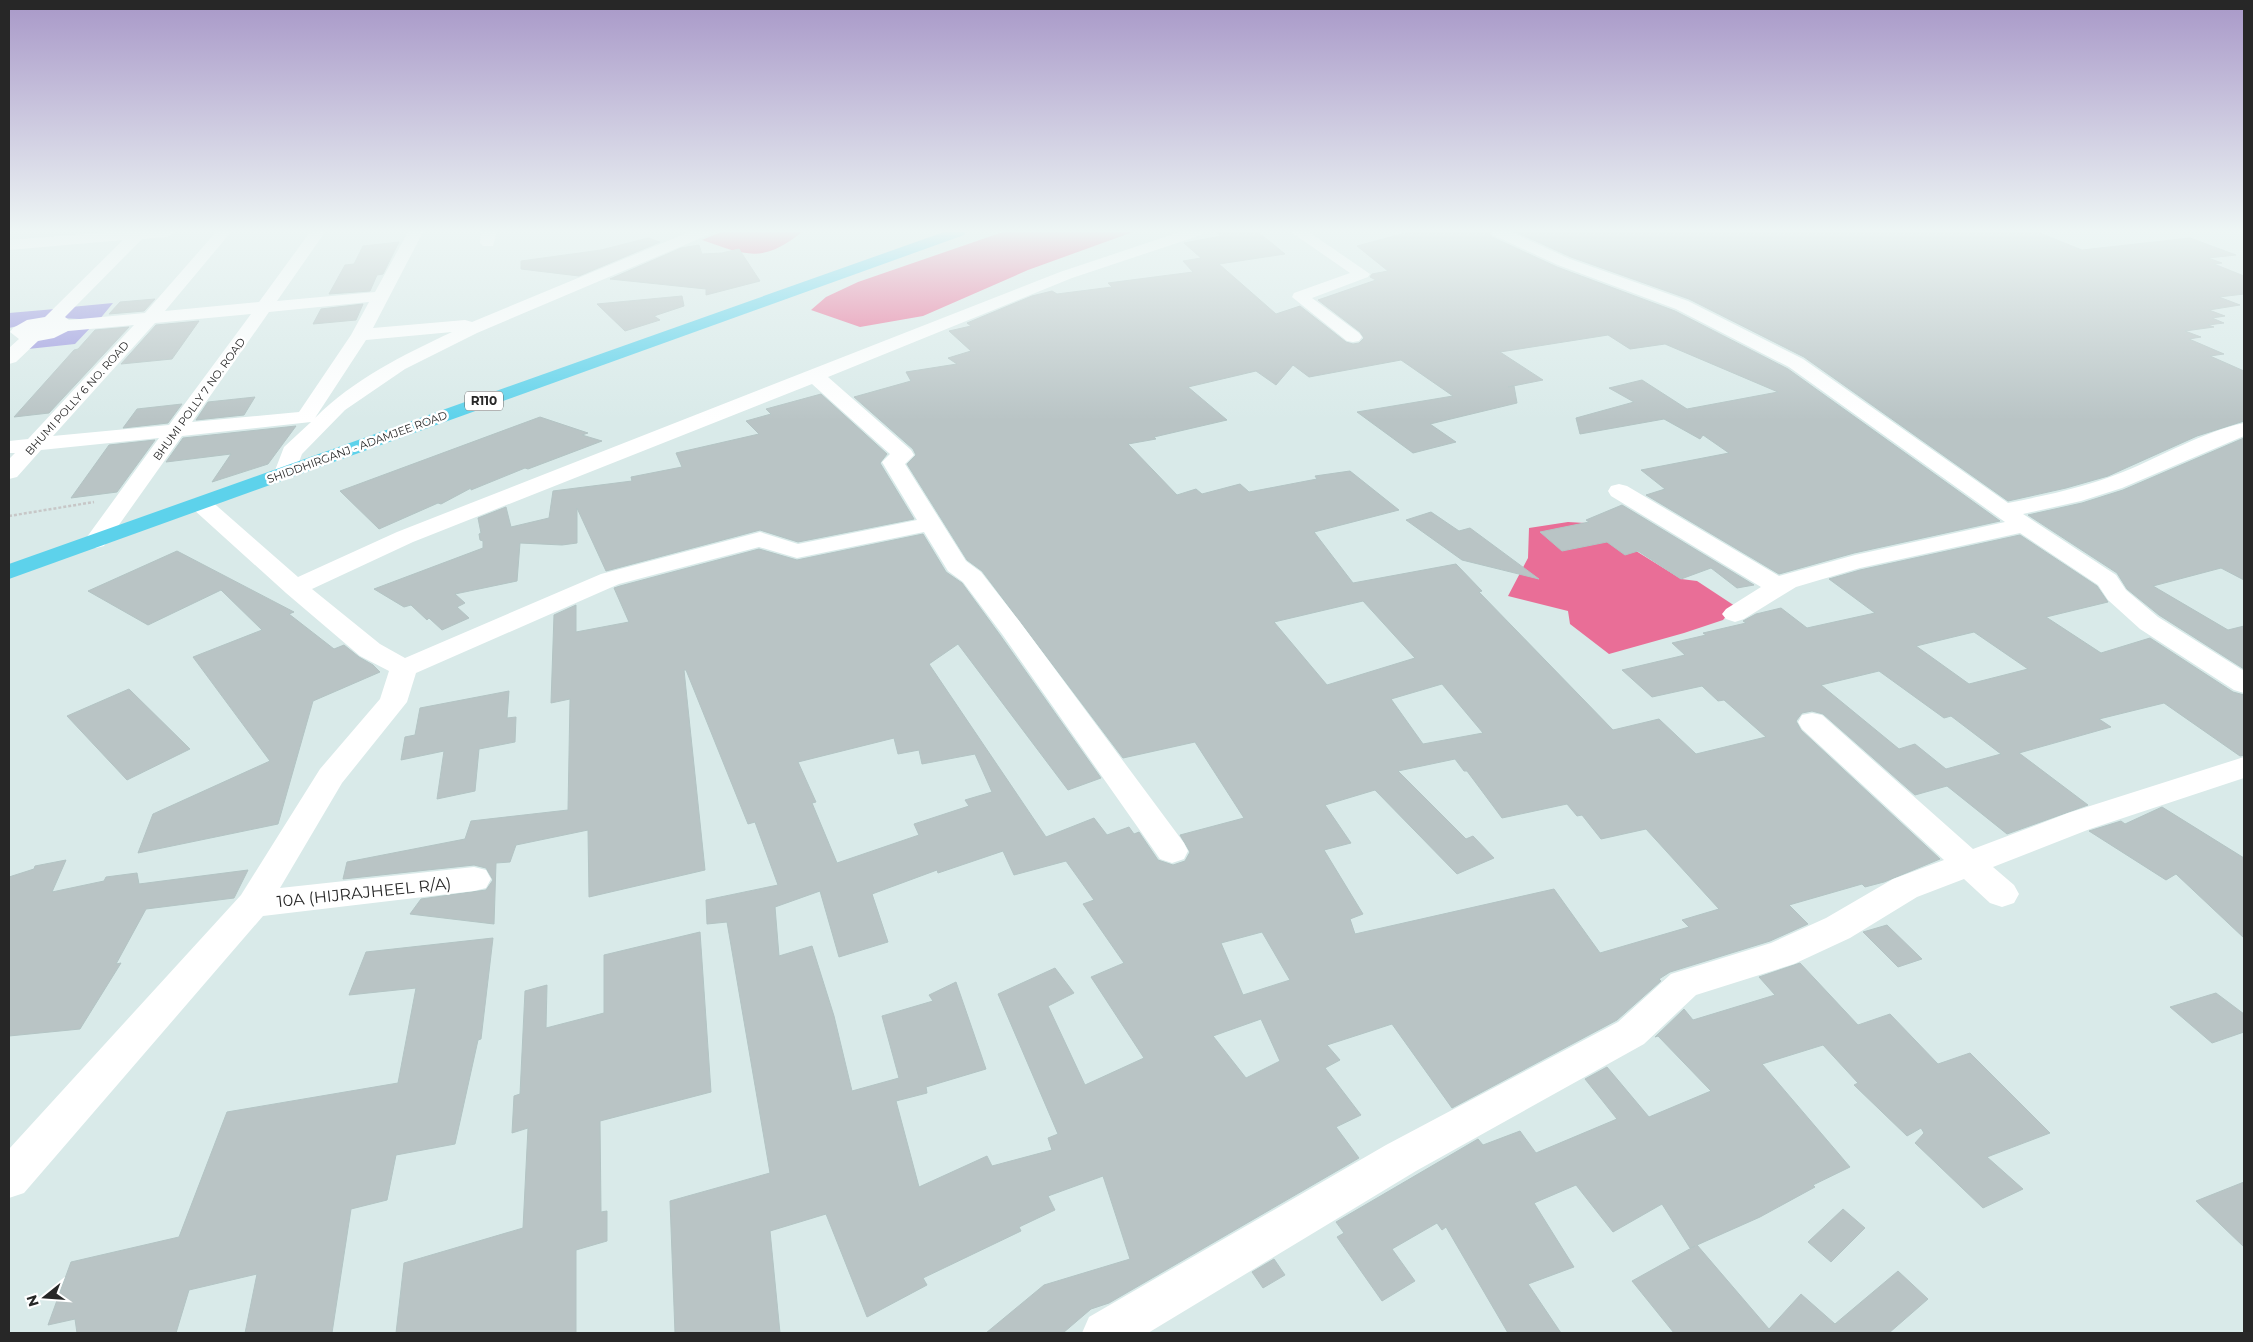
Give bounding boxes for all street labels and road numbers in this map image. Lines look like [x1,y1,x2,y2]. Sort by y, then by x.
street label: BHUMI POLLY 7 NO. ROAD [150,335,248,463]
street label: BHUMI POLLY 6 NO. ROAD [22,338,132,458]
road number: R110 [465,392,503,411]
street label: SHIDDHIRGANJ - ADAMJEE ROAD [265,408,449,486]
street label: 10A (HIJRAJHEEL R/A) [276,874,452,911]

